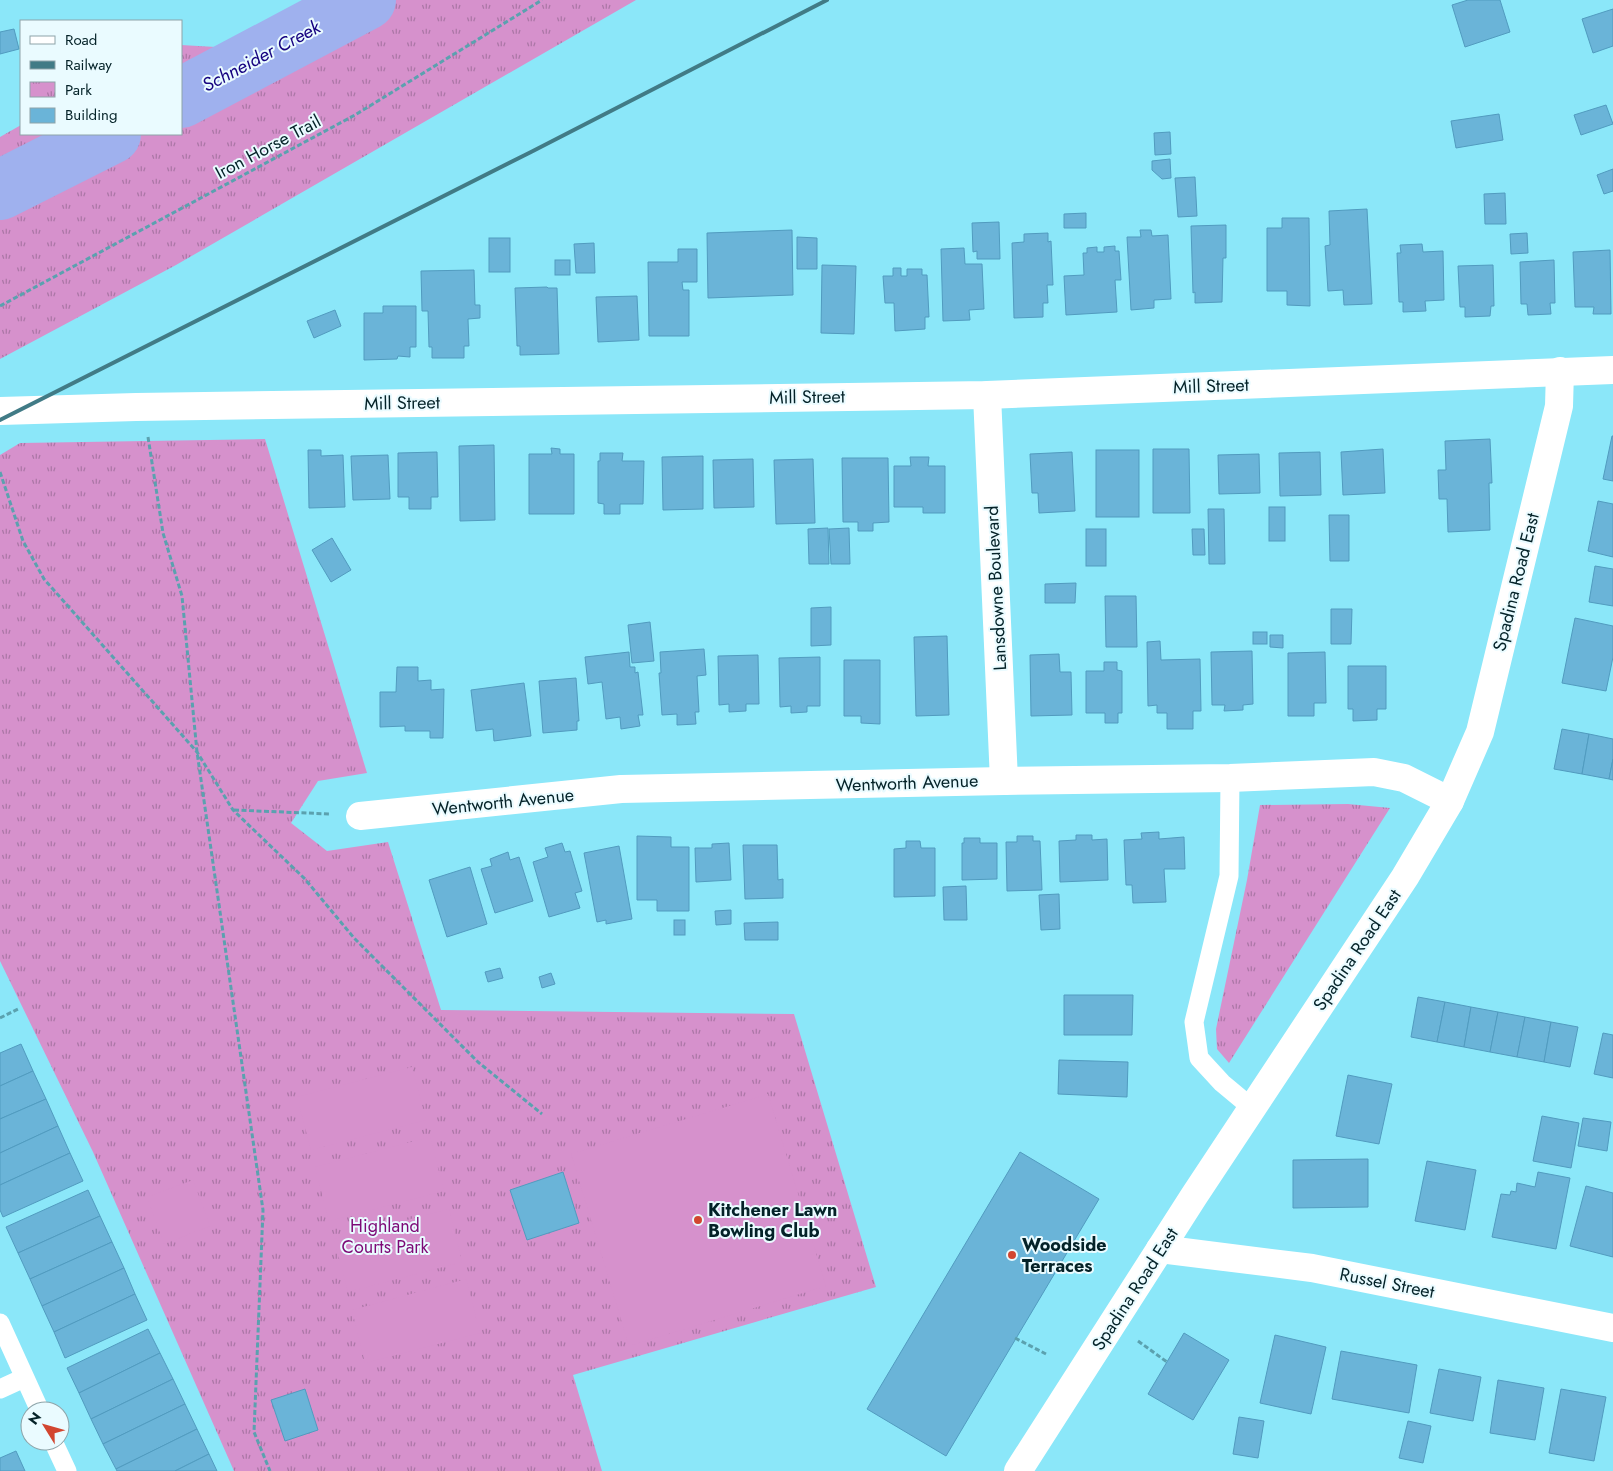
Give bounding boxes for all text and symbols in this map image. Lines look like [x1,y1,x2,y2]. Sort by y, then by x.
water label: Schneider Creek [197,13,326,99]
legend [20,20,182,135]
text: Road [65,29,97,51]
text: Railway [65,54,112,76]
text: Park [65,79,92,101]
text: Building [65,104,117,126]
street label: Iron Horse Trail [211,108,325,186]
street label: Mill Street [1173,372,1250,400]
street label: Mill Street [769,383,846,411]
street label: Mill Street [364,389,441,417]
street label: Lansdowne Boulevard [979,505,1013,671]
street label: Spadina Road East [1486,510,1546,654]
street label: Wentworth Avenue [835,768,979,798]
street label: Wentworth Avenue [431,782,575,822]
street label: Spadina Road East [1307,883,1408,1016]
place label: Kitchener Lawn Bowling Club [708,1197,837,1244]
park label: Highland Courts Park [342,1213,428,1260]
marker: Kitchener Lawn Bowling Club [692,1214,704,1226]
street label: Spadina Road East [1086,1222,1185,1355]
place label: Woodside Terraces [1022,1232,1107,1279]
marker: Woodside Terraces [1006,1249,1018,1261]
street label: Russel Street [1338,1261,1437,1305]
north arrow [20,1401,70,1451]
text: N [23,1408,46,1429]

